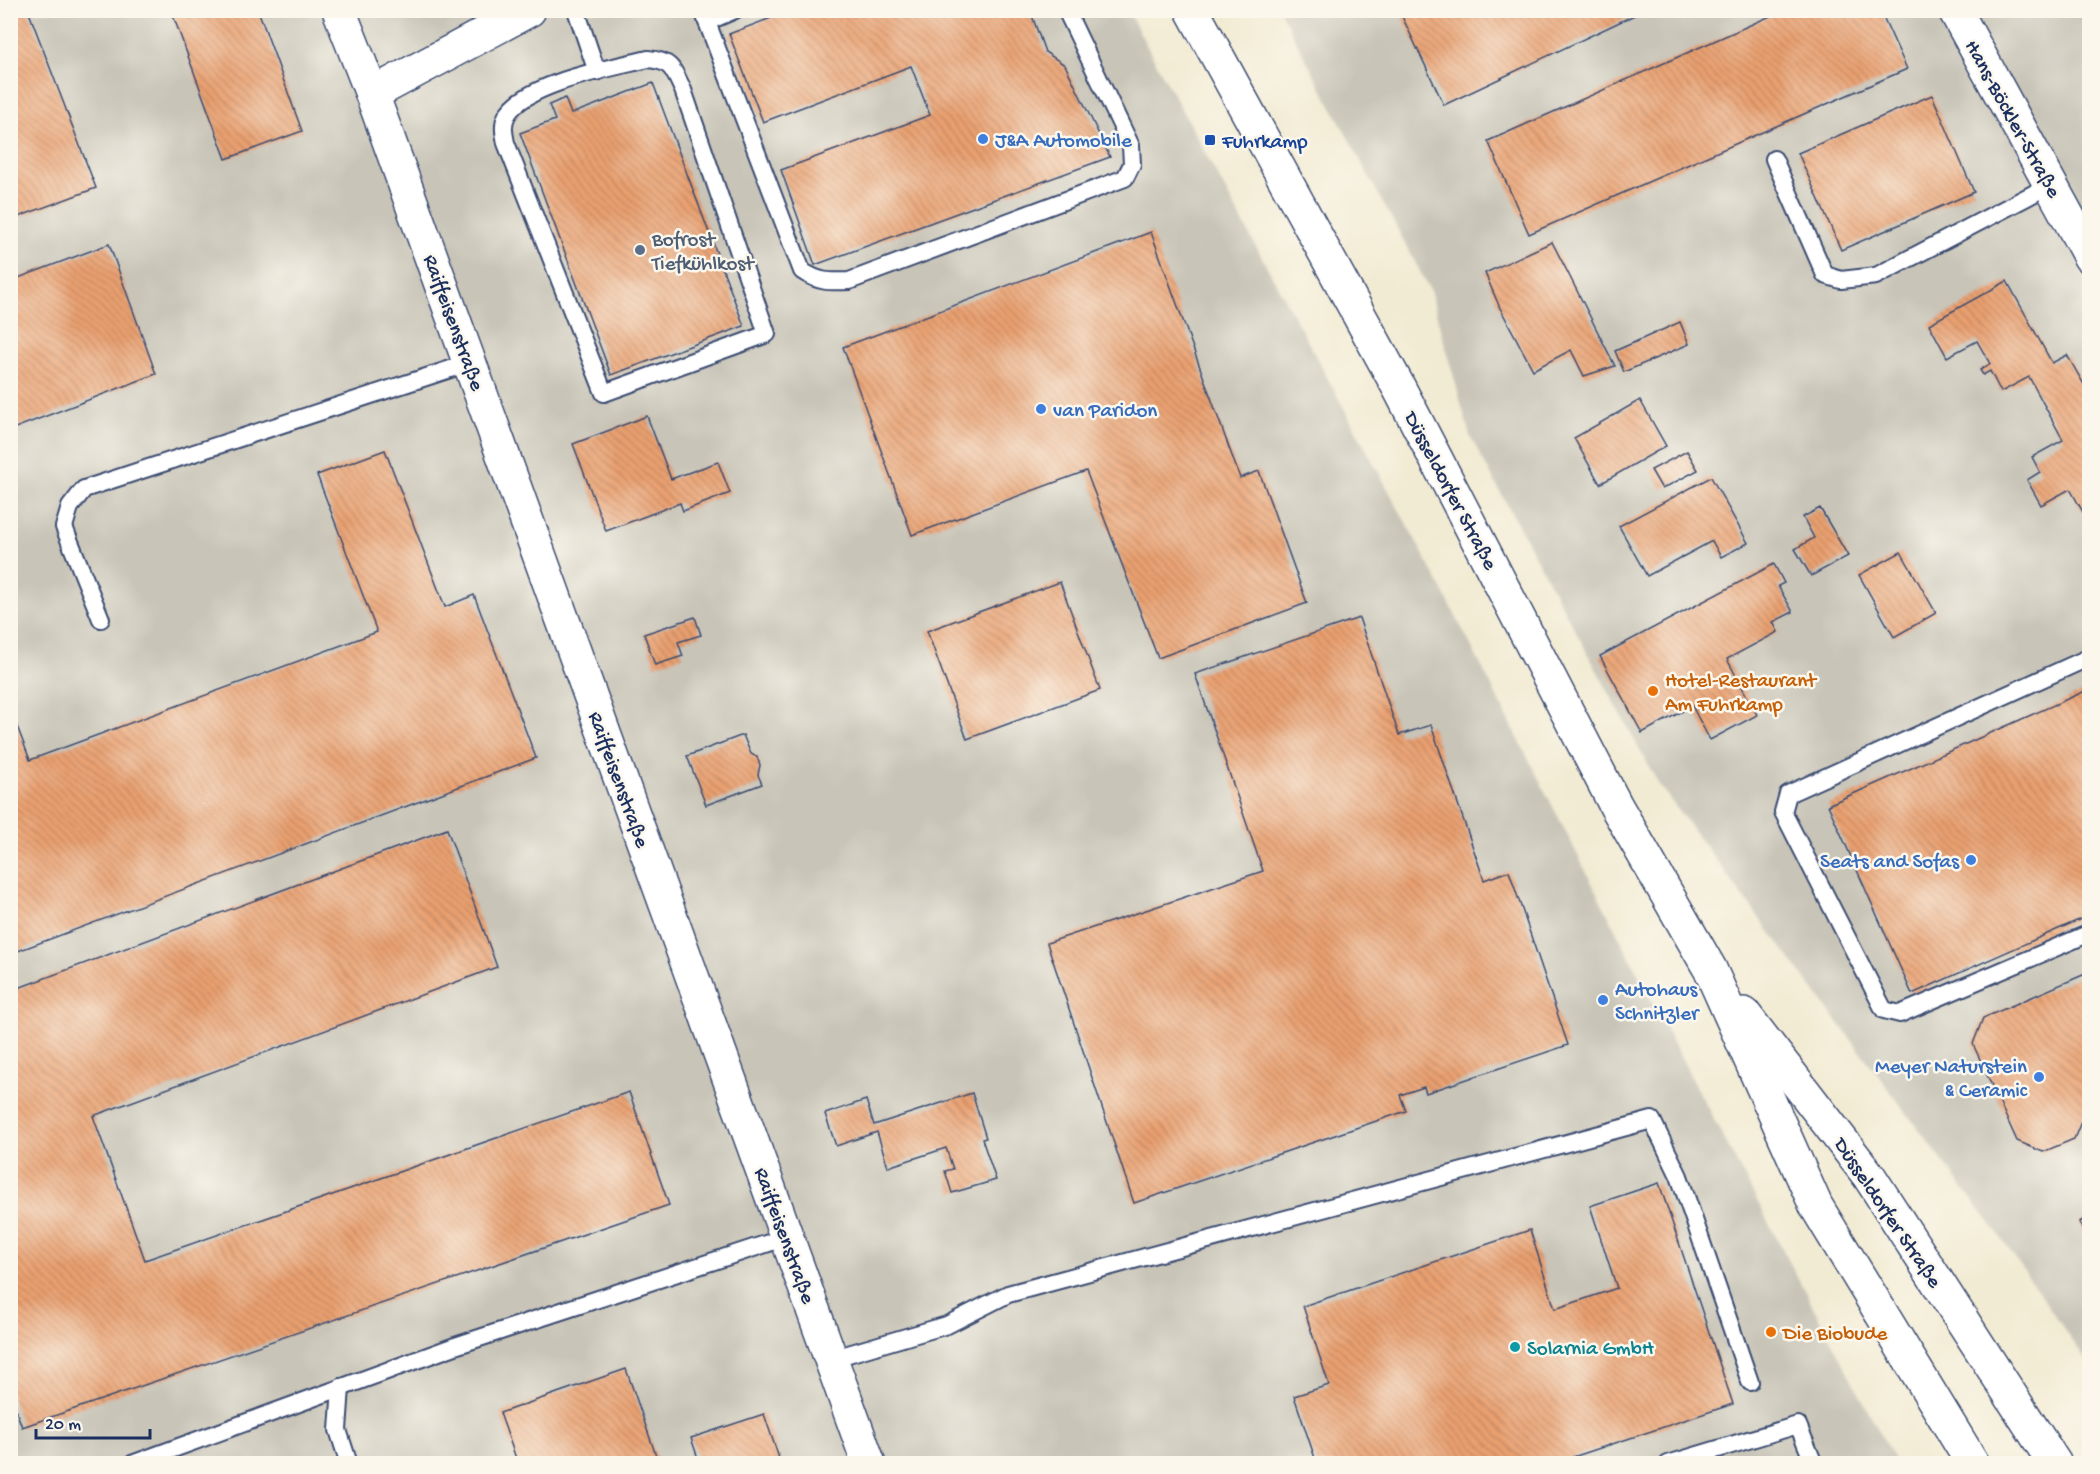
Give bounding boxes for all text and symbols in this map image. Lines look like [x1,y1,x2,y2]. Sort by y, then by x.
street label: Hans-Böckler-Straße [1957,36,2065,204]
place label: J&A Automobile [995,130,1133,155]
place label: Fuhrkamp [1221,131,1308,156]
marker: J&A Automobile [976,132,990,146]
marker: Fuhrkamp [1203,133,1217,147]
place label: Bofrost Tiefkühlkost [651,229,756,278]
marker: Bofrost Tiefkühlkost [633,243,647,257]
street label: Raiffeisenstraße [416,252,488,396]
place label: van Paridon [1053,400,1157,425]
marker: van Paridon [1034,402,1048,416]
street label: Düsseldorfer Straße [1396,406,1502,576]
place label: Hotel-Restaurant Am Fuhrkamp [1665,670,1818,719]
marker: Hotel-Restaurant Am Fuhrkamp [1646,684,1660,698]
street label: Raiffeisenstraße [581,709,653,853]
place label: Seats and Sofas [1820,851,1960,876]
marker: Seats and Sofas [1964,853,1978,867]
place label: Autohaus Schnitzler [1615,979,1700,1028]
marker: Autohaus Schnitzler [1596,993,1610,1007]
place label: Meyer Naturstein & Ceramic [1875,1056,2028,1105]
marker: Meyer Naturstein & Ceramic [2032,1070,2046,1084]
street label: Düsseldorfer Straße [1825,1132,1946,1295]
street label: Raiffeisenstraße [747,1165,819,1309]
place label: Die Biobude [1781,1323,1888,1348]
marker: Die Biobude [1764,1325,1778,1339]
place label: Solarnia GmbH [1527,1338,1655,1363]
marker: Solarnia GmbH [1508,1340,1522,1354]
scale bar [36,1402,150,1440]
text: 20 m [45,1415,81,1436]

